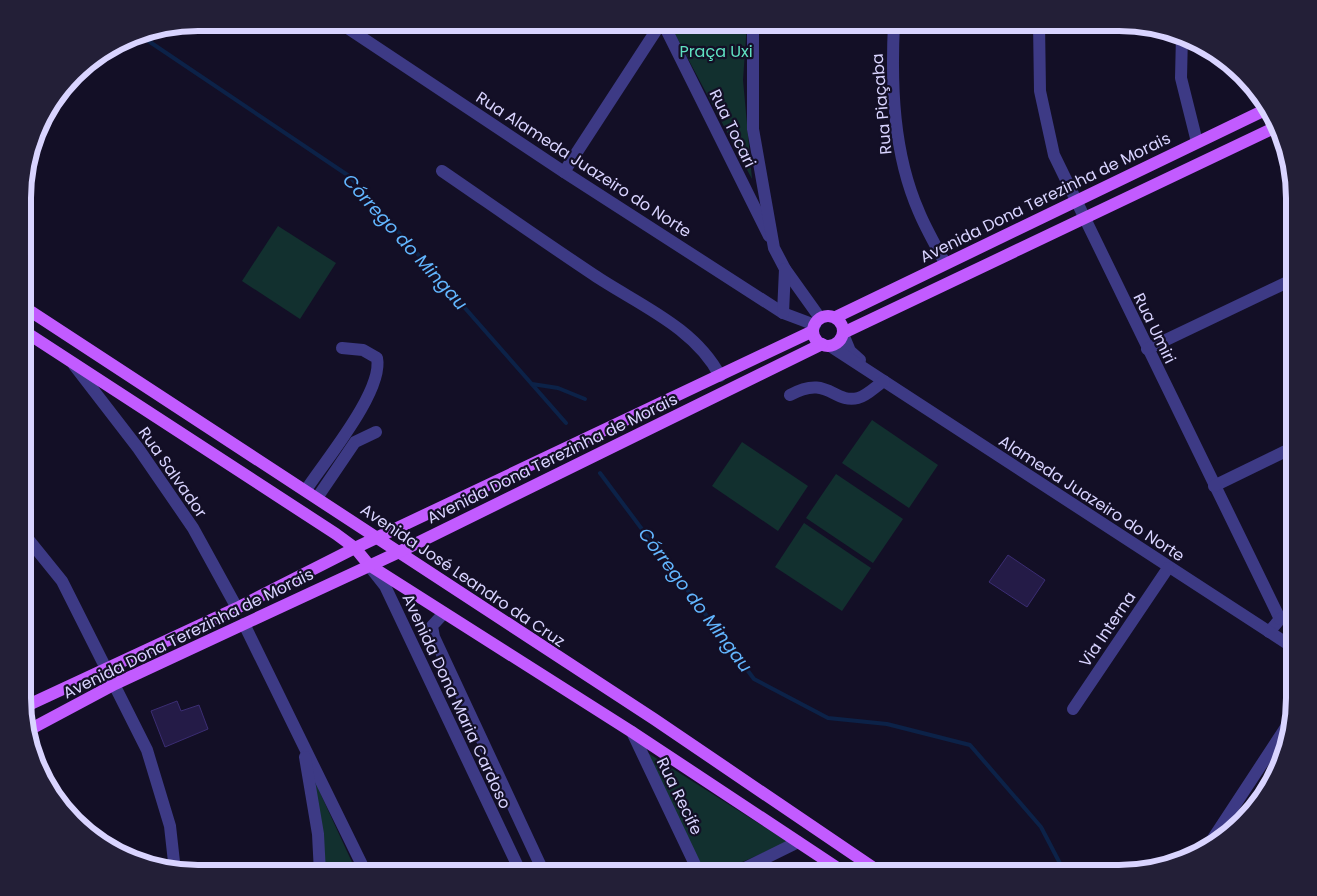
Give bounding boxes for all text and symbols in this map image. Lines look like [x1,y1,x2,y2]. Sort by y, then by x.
park label: Praça Uxi [679,40,753,63]
street label: Rua Piaçaba [866,53,897,155]
street label: Rua Tocari [704,85,761,171]
street label: Rua Alameda Juazeiro do Norte [472,86,696,243]
street label: Avenida Dona Terezinha de Morais [916,127,1174,268]
water label: Córrego do Mingau [337,168,473,315]
street label: Rua Umiri [1128,289,1182,367]
street label: Avenida Dona Terezinha de Morais [423,388,681,529]
street label: Rua Salvador [133,422,212,522]
street label: Alameda Juazeiro do Norte [994,430,1189,567]
street label: Avenida José Leandro da Cruz [356,498,569,653]
water label: Córrego do Mingau [633,522,758,677]
street label: Avenida Dona Terezinha de Morais [59,563,317,704]
street label: Via Interna [1074,587,1141,672]
street label: Avenida Dona Maria Cardoso [396,590,517,813]
street label: Rua Recife [651,754,708,839]

